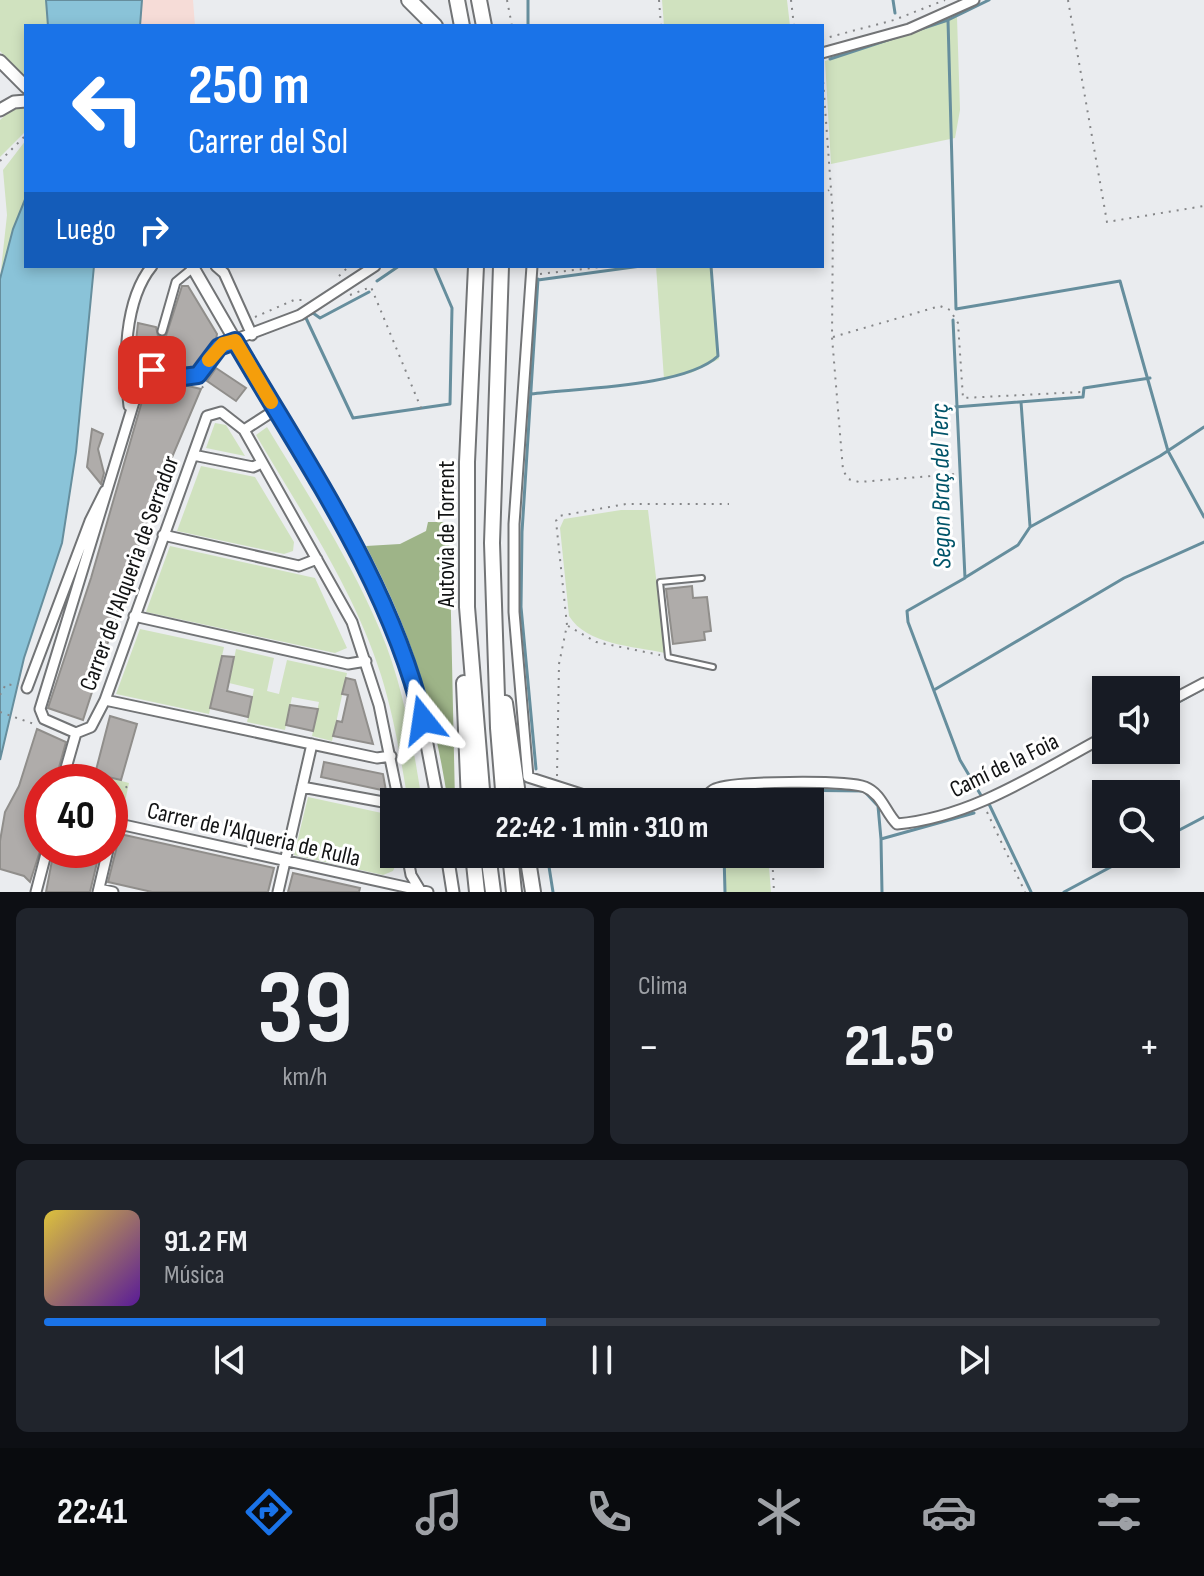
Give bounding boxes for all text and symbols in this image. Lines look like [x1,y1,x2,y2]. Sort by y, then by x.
text: 250 m [188,53,310,120]
icon: left [56,56,160,160]
text: Carrer del Sol [188,121,348,164]
icon: right [132,208,176,252]
text: Luego [56,212,116,248]
pin [118,336,186,404]
icon: arrive [130,348,174,392]
water label: Segon Braç del Terç [925,402,958,569]
street label: Carrer de l'Alqueria de Serrador [73,452,186,695]
street label: Autovia de Torrent [432,461,461,608]
map controls [1092,676,1180,868]
button: sound [1092,676,1180,764]
position arrow [381,678,465,762]
street label: Camí de la Foia [945,727,1063,804]
speed limit sign: 40 [24,764,128,868]
button: search [1092,780,1180,868]
street label: Carrer de l'Alqueria de Rulla [145,796,363,873]
text: 22:42 · 1 min · 310 m [495,810,709,846]
text: 39 [257,947,353,1072]
text: Clima [638,971,688,1002]
text: 21.5° [844,1011,954,1083]
text: − [638,1021,660,1074]
text: + [1138,1021,1160,1074]
text: km/h [283,1062,327,1093]
text: 91.2 FM [164,1224,248,1260]
text: Música [164,1260,225,1291]
icon: previous [208,1338,252,1382]
icon: pause [580,1338,624,1382]
icon: next [952,1338,996,1382]
icon: directions [241,1484,297,1540]
icon: music [411,1484,467,1540]
icon: phone [581,1484,637,1540]
icon: climate [751,1484,807,1540]
icon: car [921,1484,977,1540]
icon: filters [1091,1484,1147,1540]
text: 22:41 [57,1491,127,1534]

